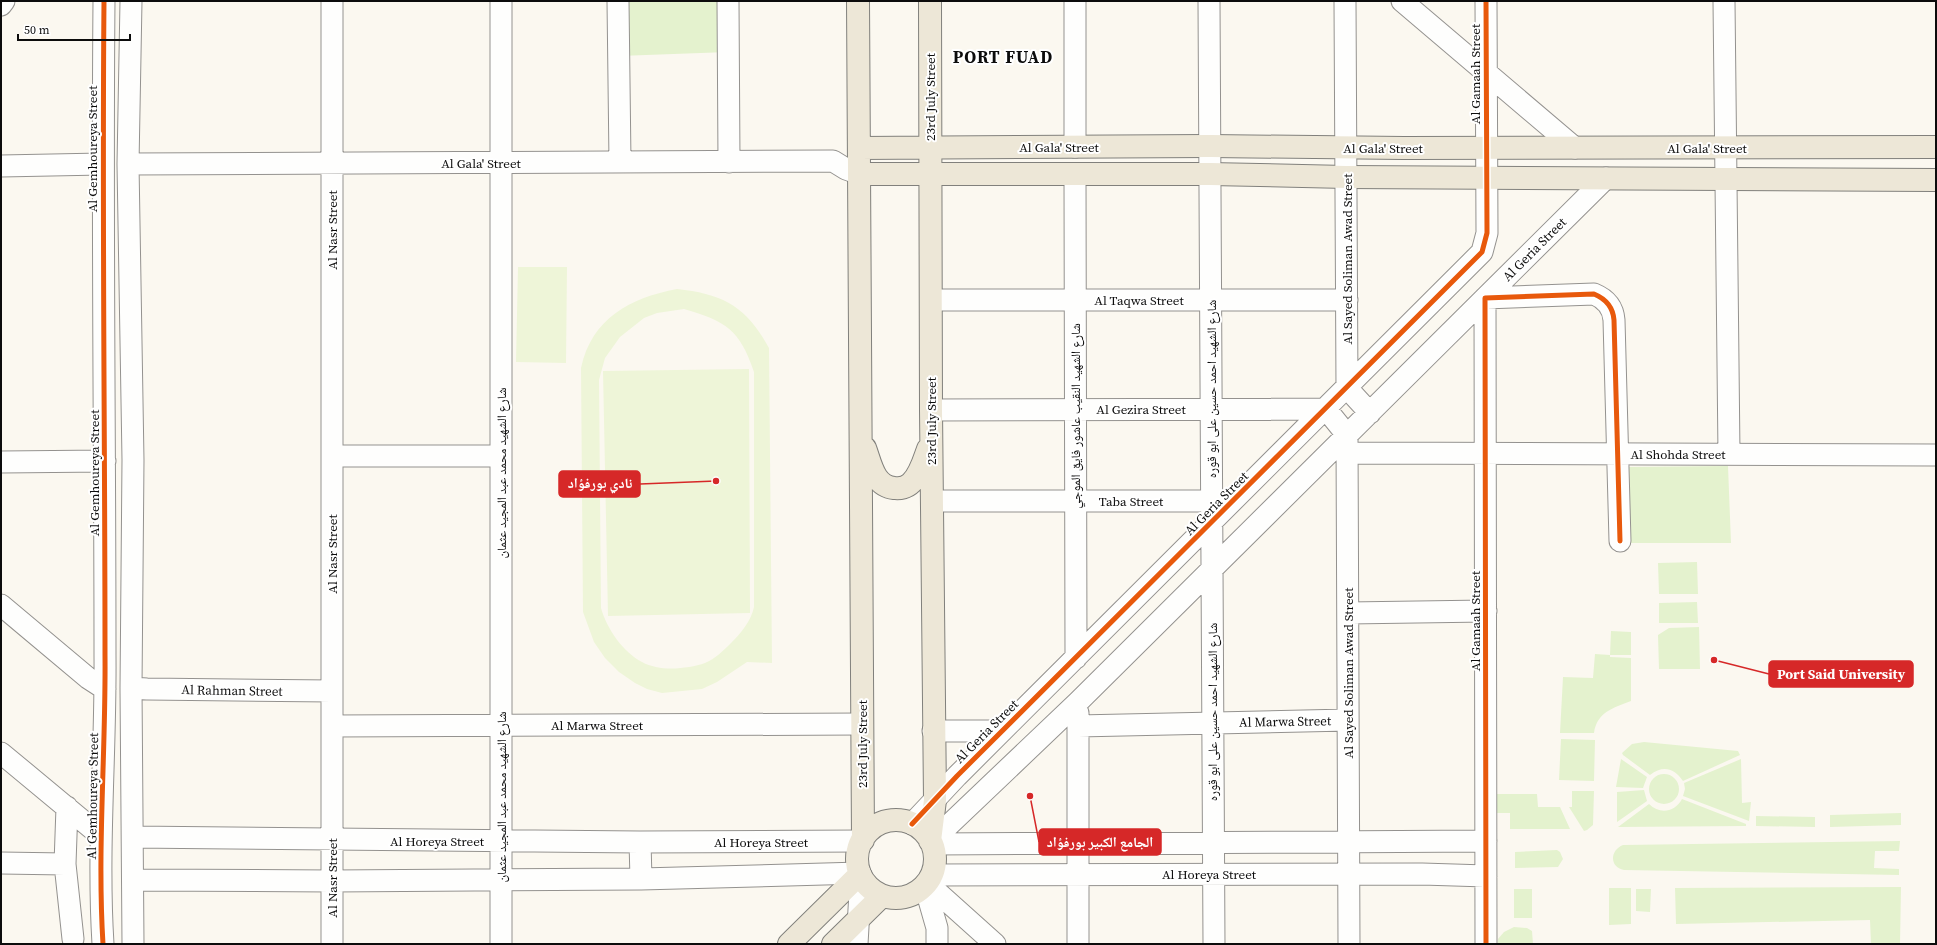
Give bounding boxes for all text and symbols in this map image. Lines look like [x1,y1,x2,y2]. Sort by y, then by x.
scale bar [18,16,130,42]
text: 50 m [24,22,50,38]
street label: Al Gamaah Street [1467,23,1484,124]
district label: PORT FUAD [953,45,1053,69]
street label: 23rd July Street [922,52,939,141]
street label: Al Gemhoureya Street [84,85,101,212]
street label: Al Gala' Street [1019,139,1100,156]
street label: Al Gala' Street [1343,140,1424,157]
street label: Al Gala' Street [1667,140,1748,157]
street label: Al Gala' Street [441,155,522,172]
street label: Al Sayed Soliman Awad Street [1339,173,1356,344]
street label: Al Nasr Street [324,190,341,270]
street label: Al Geria Street [1499,213,1570,285]
street label: Al Taqwa Street [1094,292,1184,309]
street label: شارع الشهيد احمد حسين على ابو قوره [1203,300,1221,478]
street label: شارع الشهيد النقيب عاشور فايق الموجي [1067,323,1086,509]
street label: 23rd July Street [923,376,940,465]
street label: شارع الشهيد محمد عبد المجيد عثمان [493,387,511,559]
street label: Al Gezira Street [1096,401,1186,418]
street label: Al Gemhoureya Street [86,409,103,536]
street label: Al Shohda Street [1630,446,1726,463]
street label: Al Geria Street [1181,467,1252,539]
callout: نادي بورفؤاد [559,471,640,497]
text: نادي بورفؤاد [568,473,632,494]
street label: Taba Street [1099,493,1164,510]
street label: Al Nasr Street [324,514,341,594]
street label: Al Gamaah Street [1467,570,1484,671]
street label: Al Sayed Soliman Awad Street [1340,587,1357,758]
street label: شارع الشهيد احمد حسين على ابو قوره [1204,623,1222,801]
callout: Port Said University [1769,661,1913,687]
text: Port Said University [1777,664,1906,684]
street label: Al Rahman Street [181,681,284,700]
street label: Al Geria Street [951,695,1022,767]
street label: 23rd July Street [854,699,871,788]
street label: شارع الشهيد محمد عبد المجيد عثمان [493,711,511,883]
street label: Al Marwa Street [1239,712,1332,731]
street label: Al Marwa Street [551,717,644,734]
street label: Al Gemhoureya Street [83,732,102,860]
callout: الجامع الكبير بورفؤاد [1039,829,1161,855]
text: الجامع الكبير بورفؤاد [1047,832,1153,852]
street label: Al Horeya Street [390,833,485,850]
street label: Al Horeya Street [714,834,809,851]
street label: Al Nasr Street [324,838,341,918]
street label: Al Horeya Street [1162,866,1257,883]

